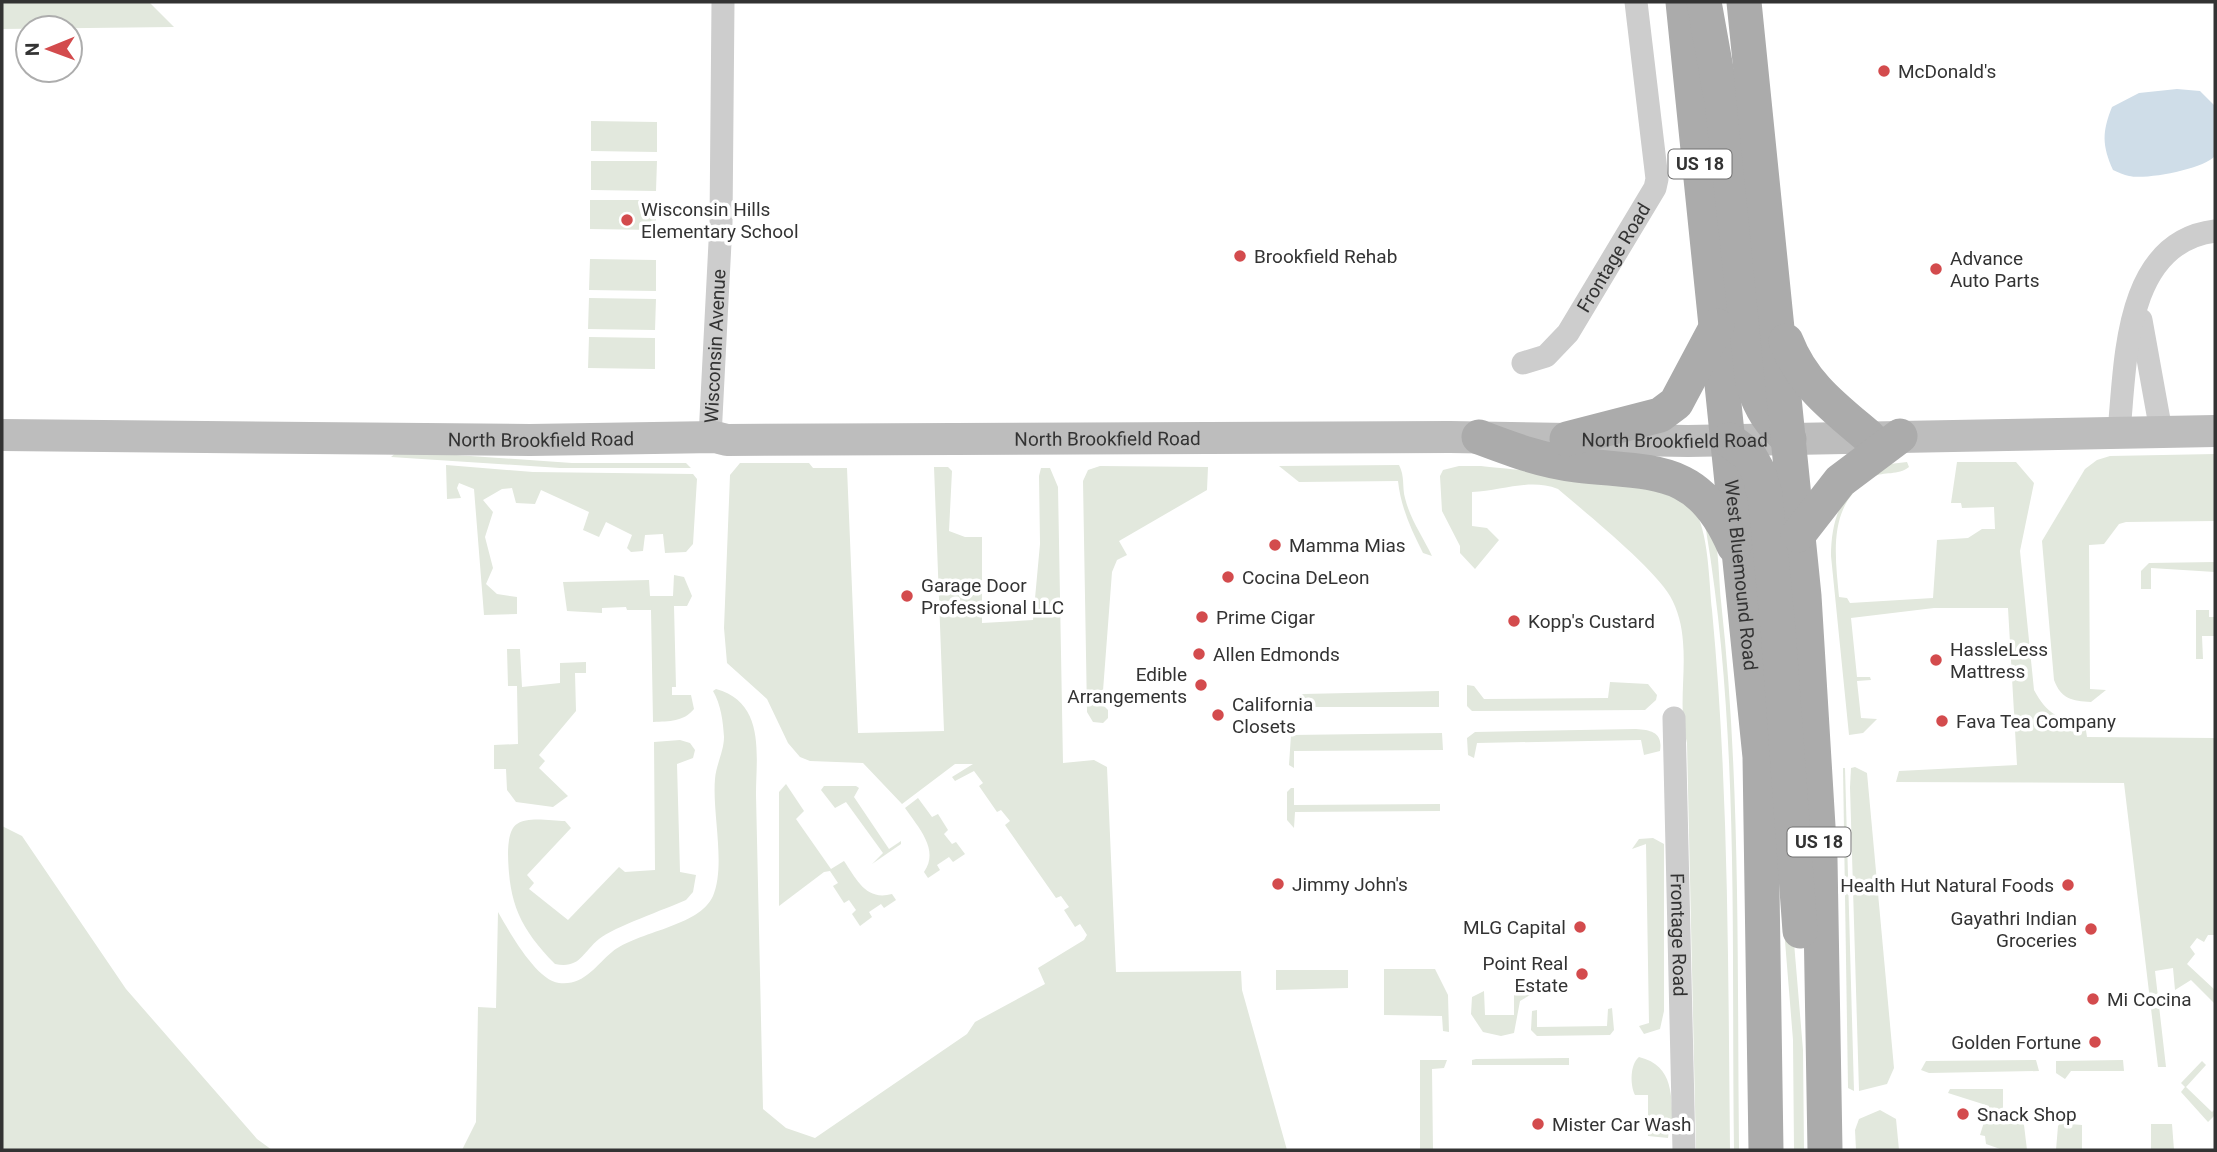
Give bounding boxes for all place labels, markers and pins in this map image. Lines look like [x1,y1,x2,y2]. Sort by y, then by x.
place label: McDonald's [1898,60,1996,83]
marker: McDonald's [1876,63,1892,79]
place label: Wisconsin Hills Elementary School [641,198,799,243]
marker: Wisconsin Hills Elementary School [619,212,635,228]
place label: Brookfield Rehab [1254,245,1397,268]
place label: Advance Auto Parts [1950,247,2040,292]
marker: Brookfield Rehab [1232,248,1248,264]
marker: Advance Auto Parts [1928,261,1944,277]
place label: Mamma Mias [1289,534,1406,557]
marker: Mamma Mias [1267,537,1283,553]
place label: Cocina DeLeon [1242,566,1370,589]
marker: Cocina DeLeon [1220,569,1236,585]
place label: Garage Door Professional LLC [921,574,1064,619]
marker: Garage Door Professional LLC [899,588,915,604]
place label: Prime Cigar [1216,606,1315,629]
marker: Prime Cigar [1194,609,1210,625]
place label: Kopp's Custard [1528,610,1655,633]
marker: Kopp's Custard [1506,613,1522,629]
place label: HassleLess Mattress [1950,638,2048,683]
place label: Allen Edmonds [1213,643,1340,666]
marker: Allen Edmonds [1191,646,1207,662]
marker: HassleLess Mattress [1928,652,1944,668]
place label: Edible Arrangements [1067,663,1187,708]
marker: Edible Arrangements [1193,677,1209,693]
place label: California Closets [1232,693,1313,738]
marker: California Closets [1210,707,1226,723]
place label: Fava Tea Company [1956,710,2116,733]
marker: Fava Tea Company [1934,713,1950,729]
place label: Jimmy John's [1292,873,1408,896]
place label: Health Hut Natural Foods [1840,874,2054,897]
marker: Jimmy John's [1270,876,1286,892]
marker: Health Hut Natural Foods [2060,877,2076,893]
place label: Gayathri Indian Groceries [1950,907,2077,952]
place label: MLG Capital [1463,916,1566,939]
marker: MLG Capital [1572,919,1588,935]
marker: Gayathri Indian Groceries [2083,921,2099,937]
place label: Point Real Estate [1483,952,1568,997]
marker: Point Real Estate [1574,966,1590,982]
place label: Mi Cocina [2107,988,2192,1011]
marker: Mi Cocina [2085,991,2101,1007]
place label: Golden Fortune [1951,1031,2081,1054]
marker: Golden Fortune [2087,1034,2103,1050]
place label: Snack Shop [1977,1103,2077,1126]
marker: Snack Shop [1955,1106,1971,1122]
place label: Mister Car Wash [1552,1113,1691,1136]
marker: Mister Car Wash [1530,1116,1546,1132]

